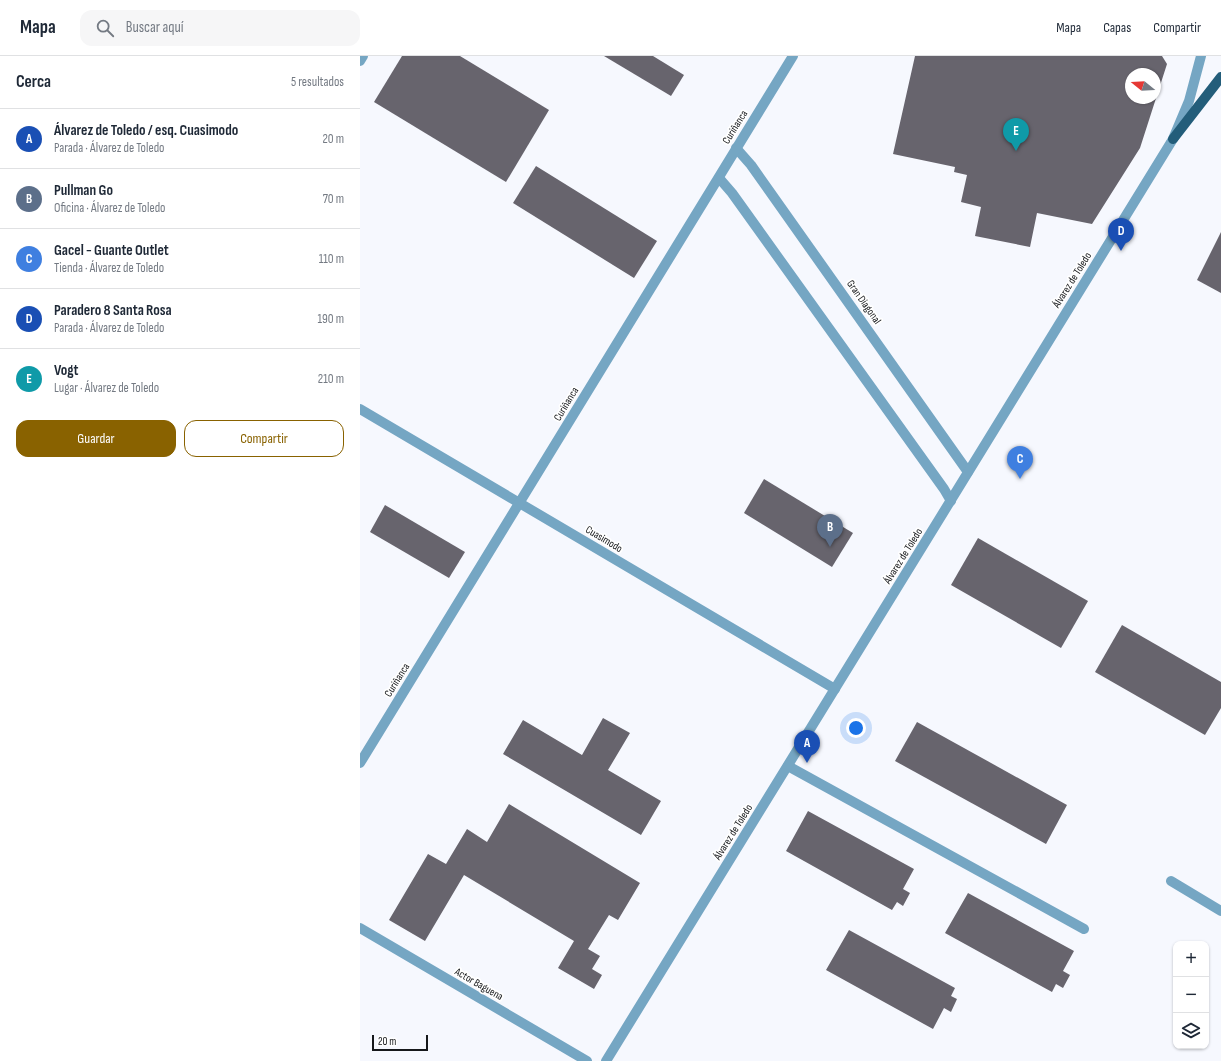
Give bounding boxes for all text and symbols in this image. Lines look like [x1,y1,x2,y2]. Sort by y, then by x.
search box [80,10,360,46]
text: Mapa [20,16,56,39]
icon: search [94,17,116,39]
text: Buscar aquí [126,18,183,37]
text: Mapa [1056,19,1081,36]
text: Capas [1103,19,1131,36]
text: Compartir [1153,19,1201,36]
north arrow [1125,68,1161,104]
text: Cerca [16,72,51,92]
text: 5 resultados [291,74,344,90]
street label: Curiñanca [720,108,750,146]
pin: E [1003,118,1029,151]
text: Álvarez de Toledo / esq. Cuasimodo [54,121,238,140]
text: A [26,131,32,147]
text: 20 m [322,131,344,147]
text: Parada · Álvarez de Toledo [54,140,164,156]
text: Pullman Go [54,181,113,200]
text: B [26,191,32,207]
text: 70 m [323,191,344,207]
text: Oficina · Álvarez de Toledo [54,200,165,216]
pin: D [1108,218,1134,251]
text: Gacel - Guante Outlet [54,241,169,260]
street label: Álvarez de Toledo [1049,249,1094,311]
text: C [26,251,32,267]
text: 110 m [319,251,344,267]
text: Tienda · Álvarez de Toledo [54,260,164,276]
street label: Gran Diagonal [844,277,884,327]
text: Paradero 8 Santa Rosa [54,301,172,320]
text: D [26,311,32,327]
text: 190 m [317,311,344,327]
text: Parada · Álvarez de Toledo [54,320,164,336]
text: Vogt [54,361,79,380]
text: E [26,371,32,387]
text: 210 m [318,371,344,387]
text: Lugar · Álvarez de Toledo [54,380,159,396]
street label: Curiñanca [551,385,581,423]
button: Guardar [16,420,176,457]
button: Compartir [184,420,344,457]
pin: C [1007,446,1033,479]
pin: B [817,514,843,547]
street label: Cuasimodo [583,523,625,555]
street label: Álvarez de Toledo [880,525,925,587]
street label: Curiñanca [382,661,412,699]
your location [846,718,866,738]
pin: A [794,730,820,763]
street label: Álvarez de Toledo [710,801,755,863]
map controls [1173,941,1209,1049]
button: + [1173,941,1209,977]
street label: Actor Baguena [452,965,505,1003]
button: − [1173,977,1209,1013]
button: layers [1173,1013,1209,1049]
scale bar [372,1033,428,1052]
text: 20 m [378,1035,396,1048]

